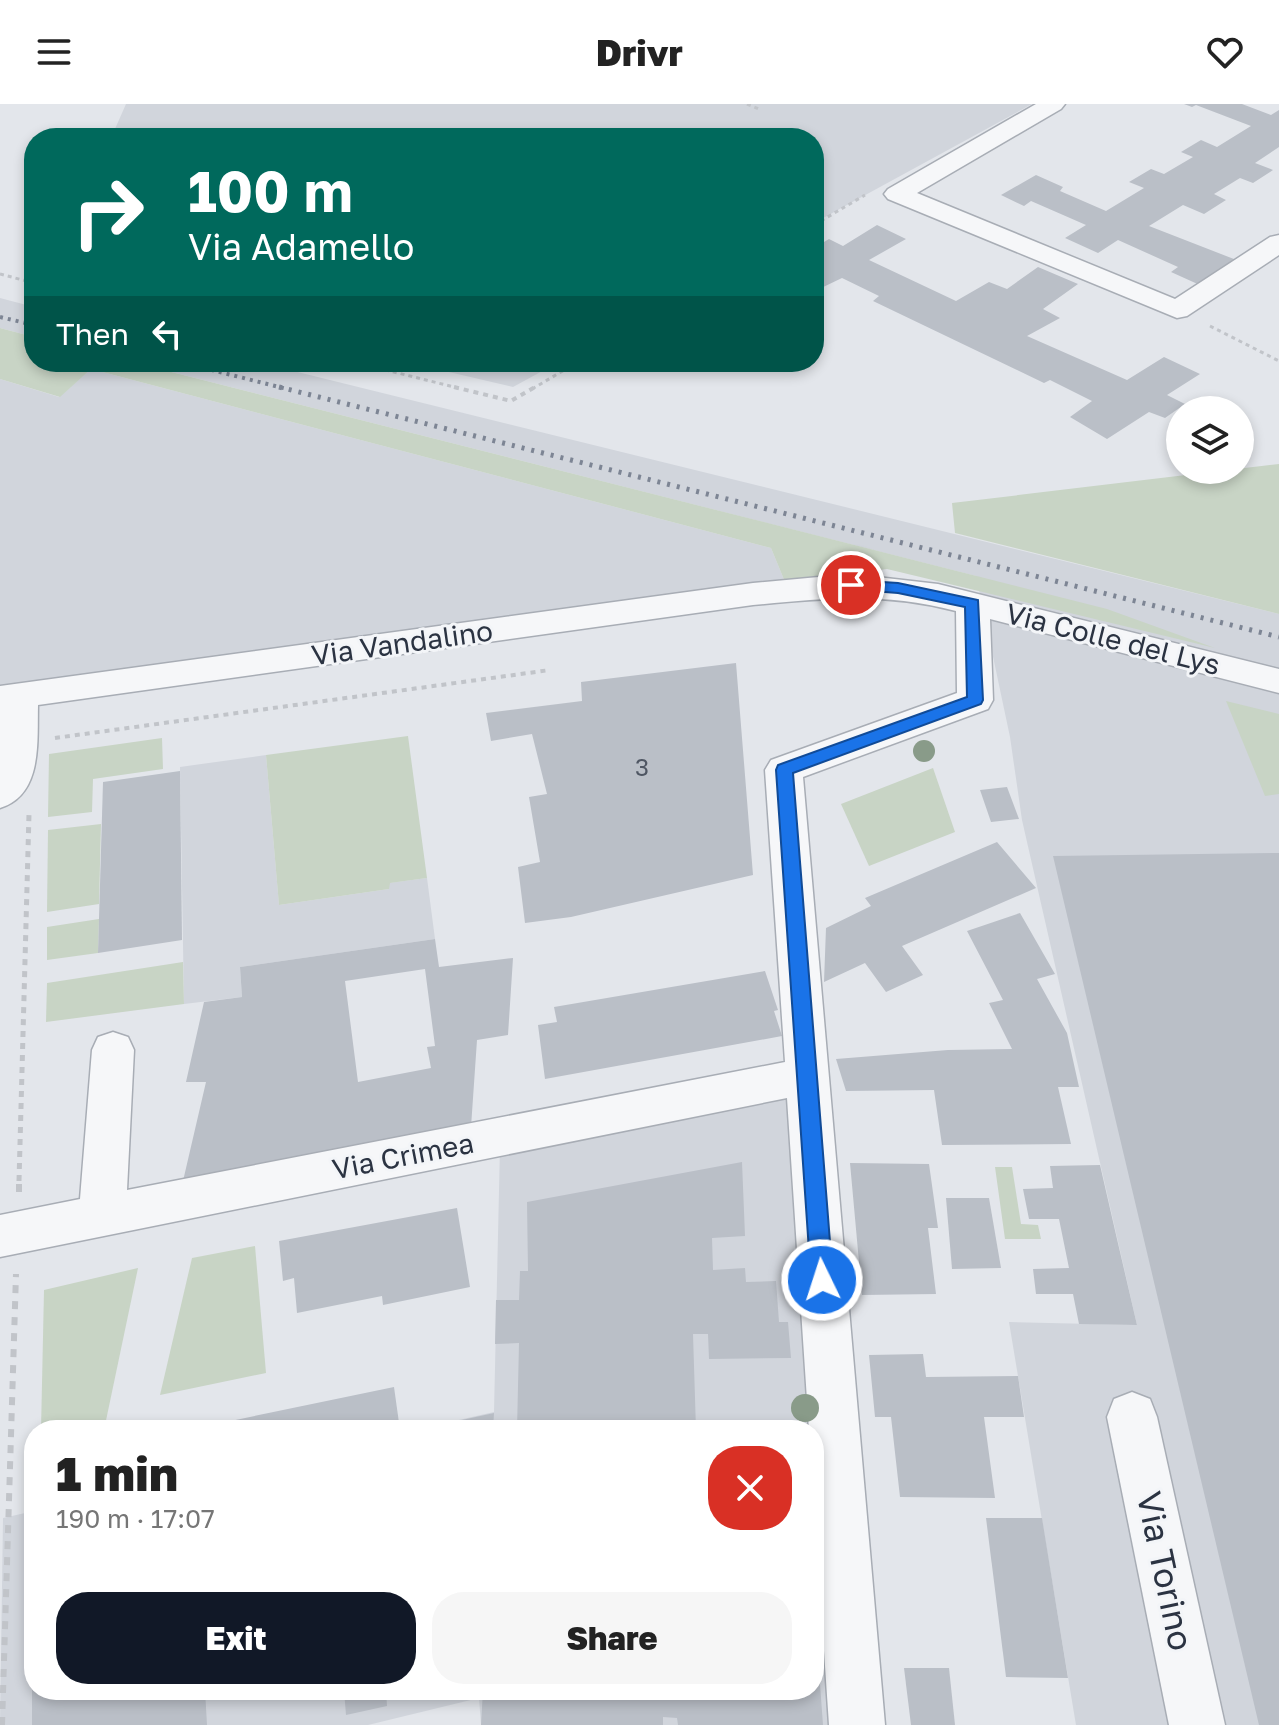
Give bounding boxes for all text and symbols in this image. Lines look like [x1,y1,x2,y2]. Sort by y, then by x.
icon: menu [32,30,76,74]
icon: heart [1203,30,1247,74]
text: Drivr [596,31,683,74]
text: 100 m [188,157,353,224]
icon: right [56,160,160,264]
text: Via Adamello [188,225,414,268]
icon: left [145,312,189,356]
text: Then [56,316,129,352]
map controls [1166,396,1254,484]
button: layers [1166,396,1254,484]
pin [817,551,885,619]
icon: arrive [829,563,873,607]
street label: Via Colle del Lys [1003,596,1224,681]
street label: Via Vandalino [309,613,495,672]
house number: 3 [635,752,649,781]
street label: Via Crimea [329,1126,476,1185]
position arrow [780,1238,864,1322]
text: 1 min [56,1444,178,1502]
button: close [708,1446,792,1530]
street label: Via Torino [1130,1488,1202,1654]
text: 190 m · 17:07 [56,1503,215,1534]
button: Exit [56,1592,416,1684]
button: Share [432,1592,792,1684]

